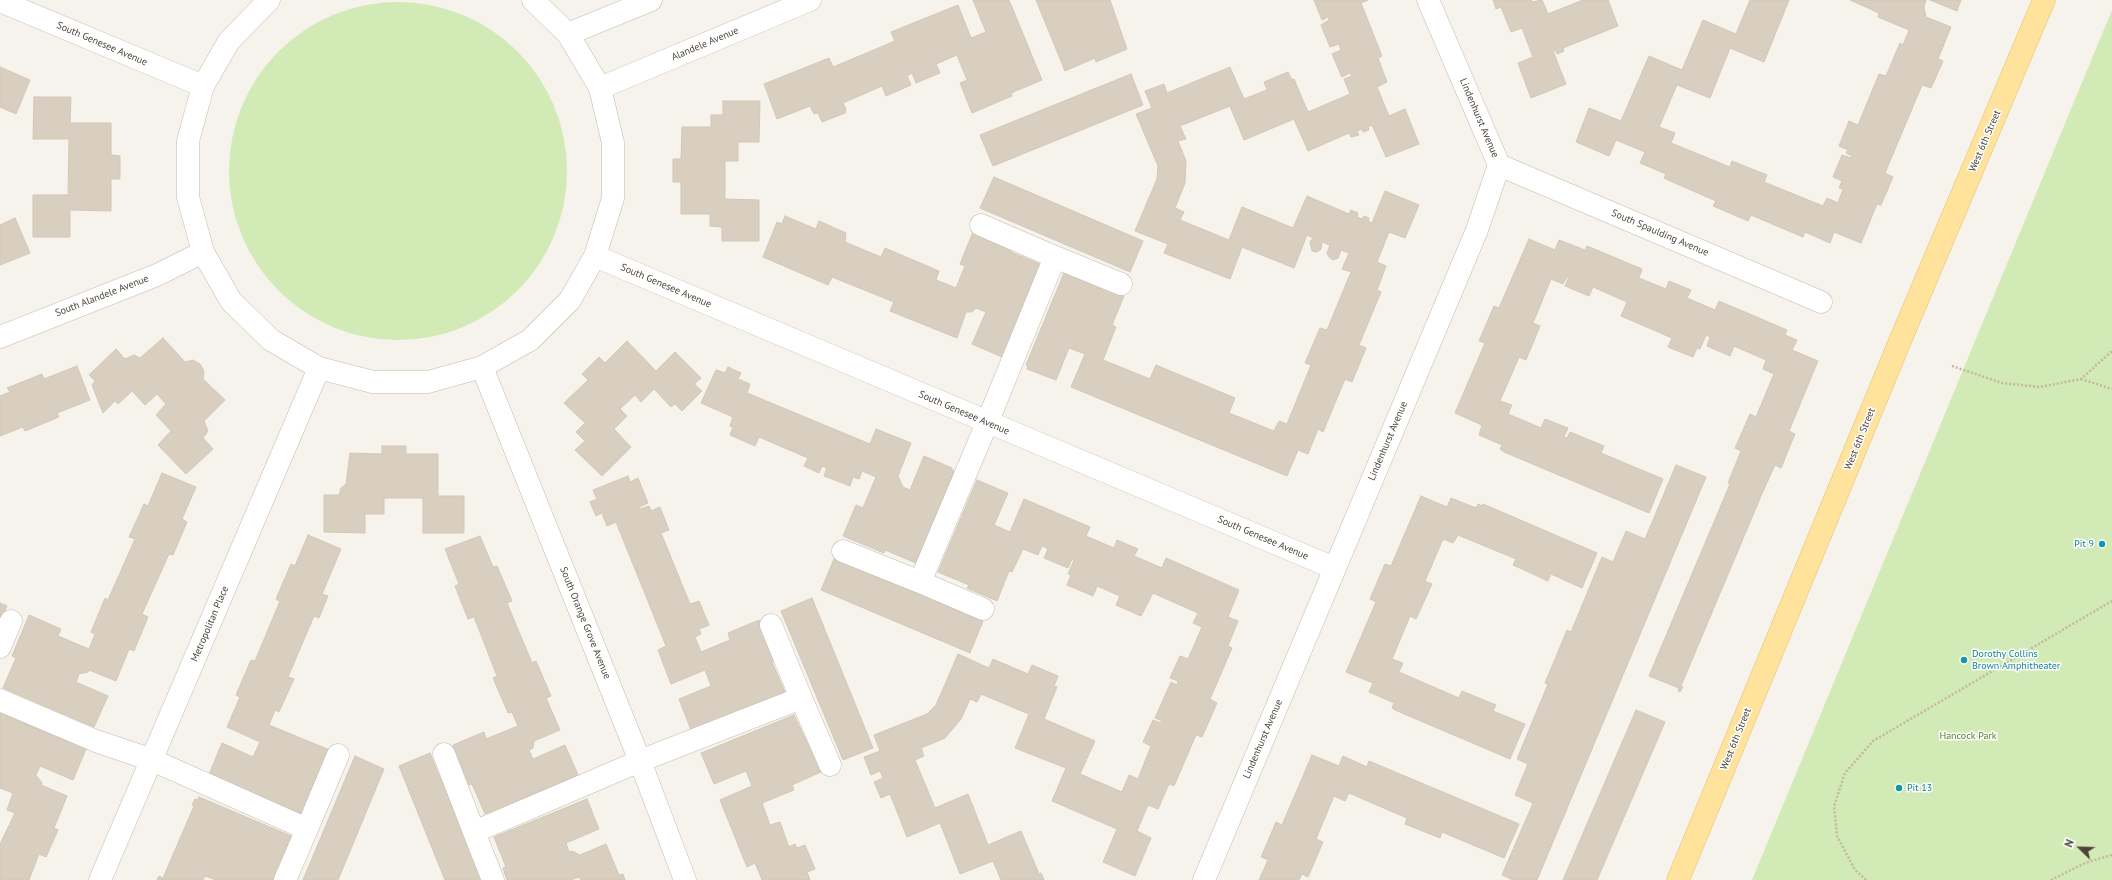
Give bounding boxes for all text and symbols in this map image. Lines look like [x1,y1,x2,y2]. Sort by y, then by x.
street label: South Genesee Avenue [55,19,149,69]
street label: Alandele Avenue [670,24,740,64]
street label: Lindenhurst Avenue [1457,77,1501,159]
street label: West 6th Street [1967,108,2003,174]
street label: South Spaulding Avenue [1610,207,1710,259]
street label: South Genesee Avenue [619,261,713,311]
street label: South Alandele Avenue [54,273,150,319]
street label: South Genesee Avenue [917,388,1011,438]
street label: Lindenhurst Avenue [1366,400,1410,482]
street label: West 6th Street [1842,406,1878,472]
street label: South Genesee Avenue [1216,513,1310,563]
place label: Pit 9 [2074,538,2094,550]
marker: Pit 9 [2097,539,2107,549]
street label: South Orange Grove Avenue [557,565,613,681]
street label: Metropolitan Place [189,584,231,664]
place label: Dorothy Collins Brown Amphitheater [1972,648,2060,672]
marker: Dorothy Collins Brown Amphitheater [1959,655,1969,665]
street label: Lindenhurst Avenue [1241,698,1285,780]
street label: West 6th Street [1718,706,1754,772]
park label: Hancock Park [1939,730,1997,742]
place label: Pit 13 [1907,782,1932,794]
marker: Pit 13 [1894,783,1904,793]
north arrow [2060,828,2100,868]
text: N [2061,837,2077,849]

